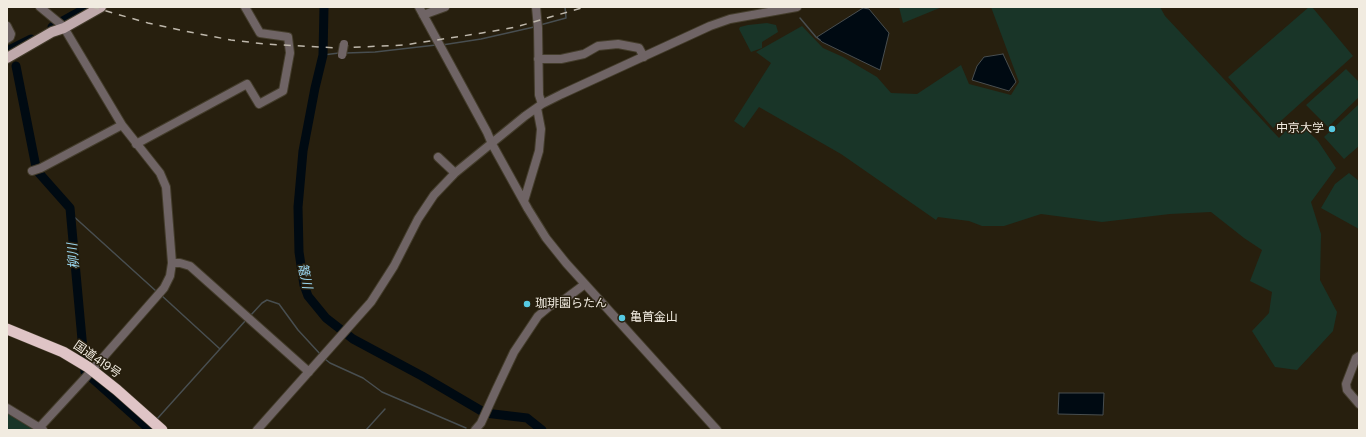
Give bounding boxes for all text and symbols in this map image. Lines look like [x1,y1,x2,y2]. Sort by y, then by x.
place label: 中京大学 [1276,122,1324,136]
marker: 中京大学 [1327,124,1337,134]
water label: 柳川 [65,242,83,270]
water label: 篭川 [294,262,314,290]
place label: 珈琲園らたん [535,297,607,311]
marker: 珈琲園らたん [522,299,532,309]
place label: 亀首金山 [630,311,678,325]
marker: 亀首金山 [617,313,627,323]
street label: 国道419号 [71,338,123,382]

